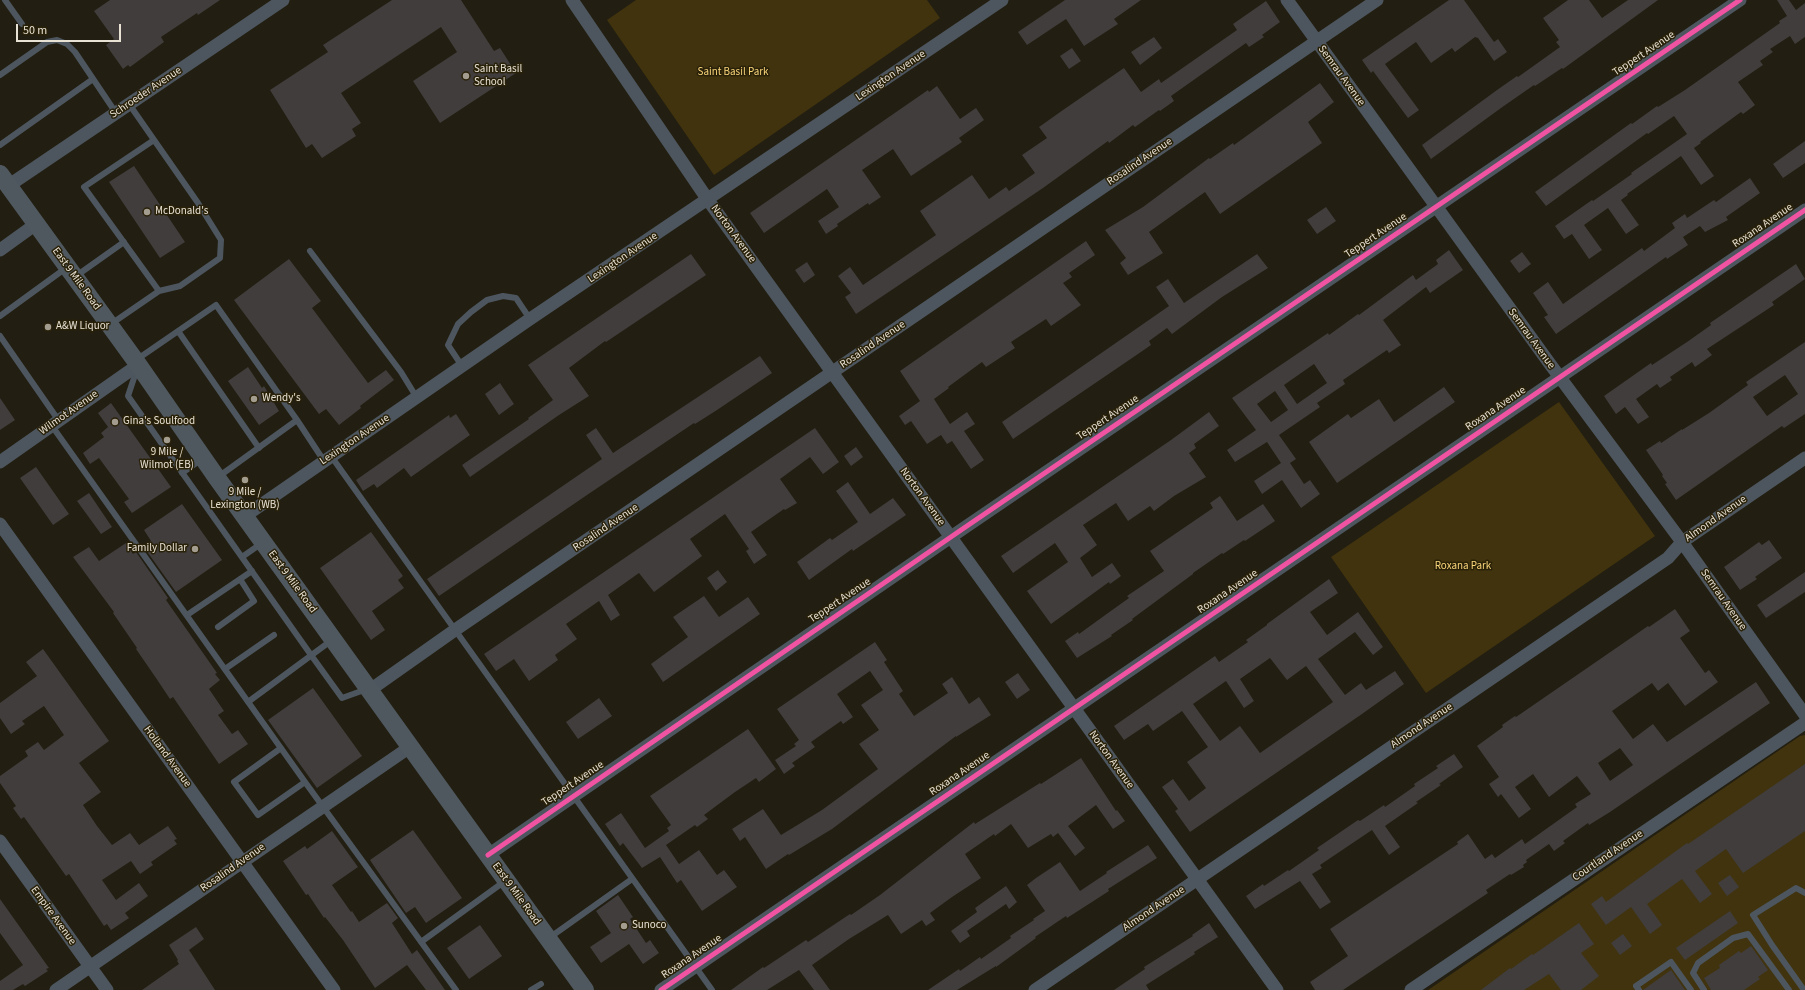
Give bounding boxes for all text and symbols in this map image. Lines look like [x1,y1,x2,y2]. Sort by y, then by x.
scale bar [18,16,123,42]
text: 50 m [23,22,47,39]
street label: Teppert Avenue [1610,28,1678,80]
street label: Semrau Avenue [1315,43,1367,109]
street label: Lexington Avenue [854,48,928,104]
place label: Saint Basil School [474,63,522,89]
street label: Schroeder Avenue [108,64,184,122]
park label: Saint Basil Park [698,66,768,80]
marker: Saint Basil School [461,71,471,81]
street label: Rosalind Avenue [1105,135,1175,189]
street label: Roxana Avenue [1730,201,1796,251]
street label: Norton Avenue [708,202,758,266]
place label: McDonald's [155,205,208,219]
marker: McDonald's [142,207,152,217]
street label: Teppert Avenue [1342,210,1410,262]
street label: Lexington Avenue [586,230,660,286]
street label: East 9 Mile Road [49,245,103,313]
street label: Semrau Avenue [1505,306,1557,372]
street label: Rosalind Avenue [838,318,908,372]
place label: A&W Liquor [56,320,109,334]
marker: A&W Liquor [43,322,53,332]
street label: Roxana Avenue [1463,384,1529,434]
street label: Wilmot Avenue [37,388,101,438]
place label: Wendy's [262,392,300,406]
street label: Teppert Avenue [1074,392,1142,444]
marker: Wendy's [249,394,259,404]
street label: Lexington Avenue [318,412,392,468]
place label: Gina's Soulfood [123,415,195,429]
marker: Gina's Soulfood [110,417,120,427]
marker: 9 Mile / Wilmot (EB) [162,435,172,445]
place label: 9 Mile / Wilmot (EB) [140,446,194,472]
street label: Norton Avenue [897,465,947,529]
marker: 9 Mile / Lexington (WB) [240,475,250,485]
place label: 9 Mile / Lexington (WB) [210,486,280,512]
street label: Almond Avenue [1683,493,1749,545]
street label: Rosalind Avenue [571,501,641,555]
place label: Family Dollar [127,542,187,556]
marker: Family Dollar [190,544,200,554]
street label: East 9 Mile Road [265,548,319,616]
park label: Roxana Park [1435,560,1491,574]
street label: Roxana Avenue [1195,567,1261,617]
street label: Semrau Avenue [1697,567,1749,633]
street label: Teppert Avenue [806,575,874,627]
street label: Almond Avenue [1388,700,1456,752]
street label: Holland Avenue [140,724,194,790]
street label: Norton Avenue [1086,728,1136,792]
street label: Roxana Avenue [927,749,993,799]
street label: Teppert Avenue [539,758,607,810]
street label: Courtland Avenue [1570,828,1646,884]
street label: Rosalind Avenue [198,841,268,895]
street label: East 9 Mile Road [489,860,543,928]
street label: Almond Avenue [1120,883,1188,935]
street label: Empire Avenue [27,884,79,948]
place label: Sunoco [632,919,667,933]
marker: Sunoco [619,921,629,931]
street label: Roxana Avenue [659,932,725,982]

